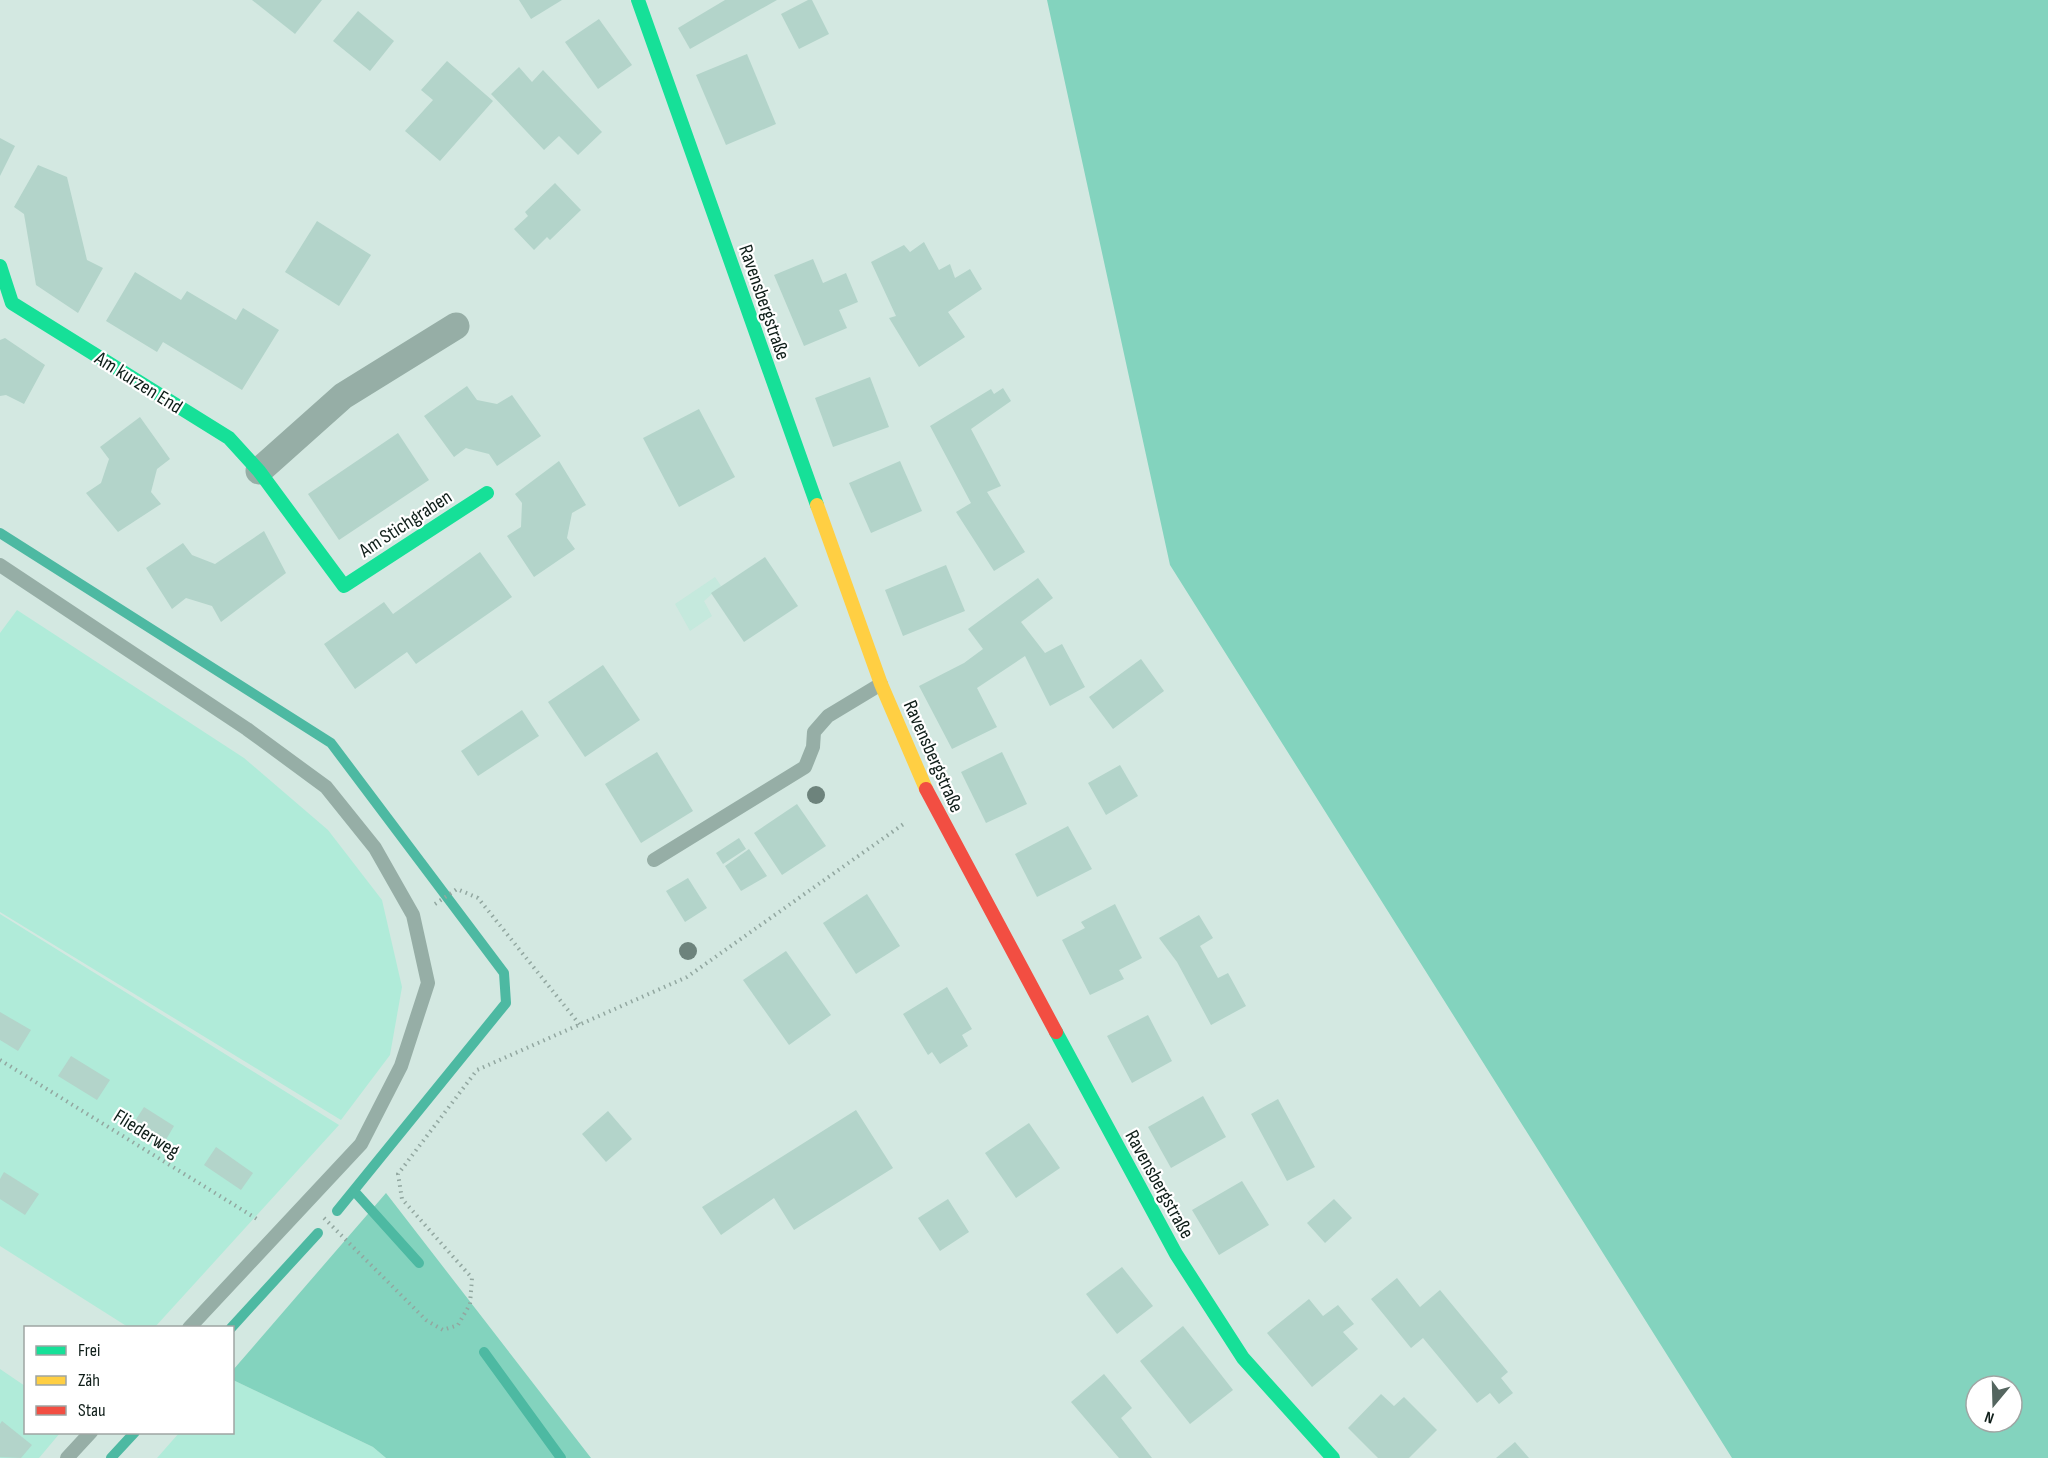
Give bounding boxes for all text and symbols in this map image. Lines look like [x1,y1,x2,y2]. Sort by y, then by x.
street label: Ravensbergstraße [733,242,795,363]
street label: Am kurzen End [89,346,187,419]
street label: Am Stichgraben [354,485,456,563]
street label: Ravensbergstraße [898,697,969,816]
street label: Fliederweg [109,1104,184,1163]
street label: Ravensbergstraße [1119,1126,1199,1243]
legend [24,1326,234,1434]
text: Frei [78,1340,100,1361]
text: Zäh [78,1370,100,1391]
north arrow [1964,1374,2024,1434]
text: Stau [78,1400,106,1421]
text: N [1982,1406,1997,1427]

